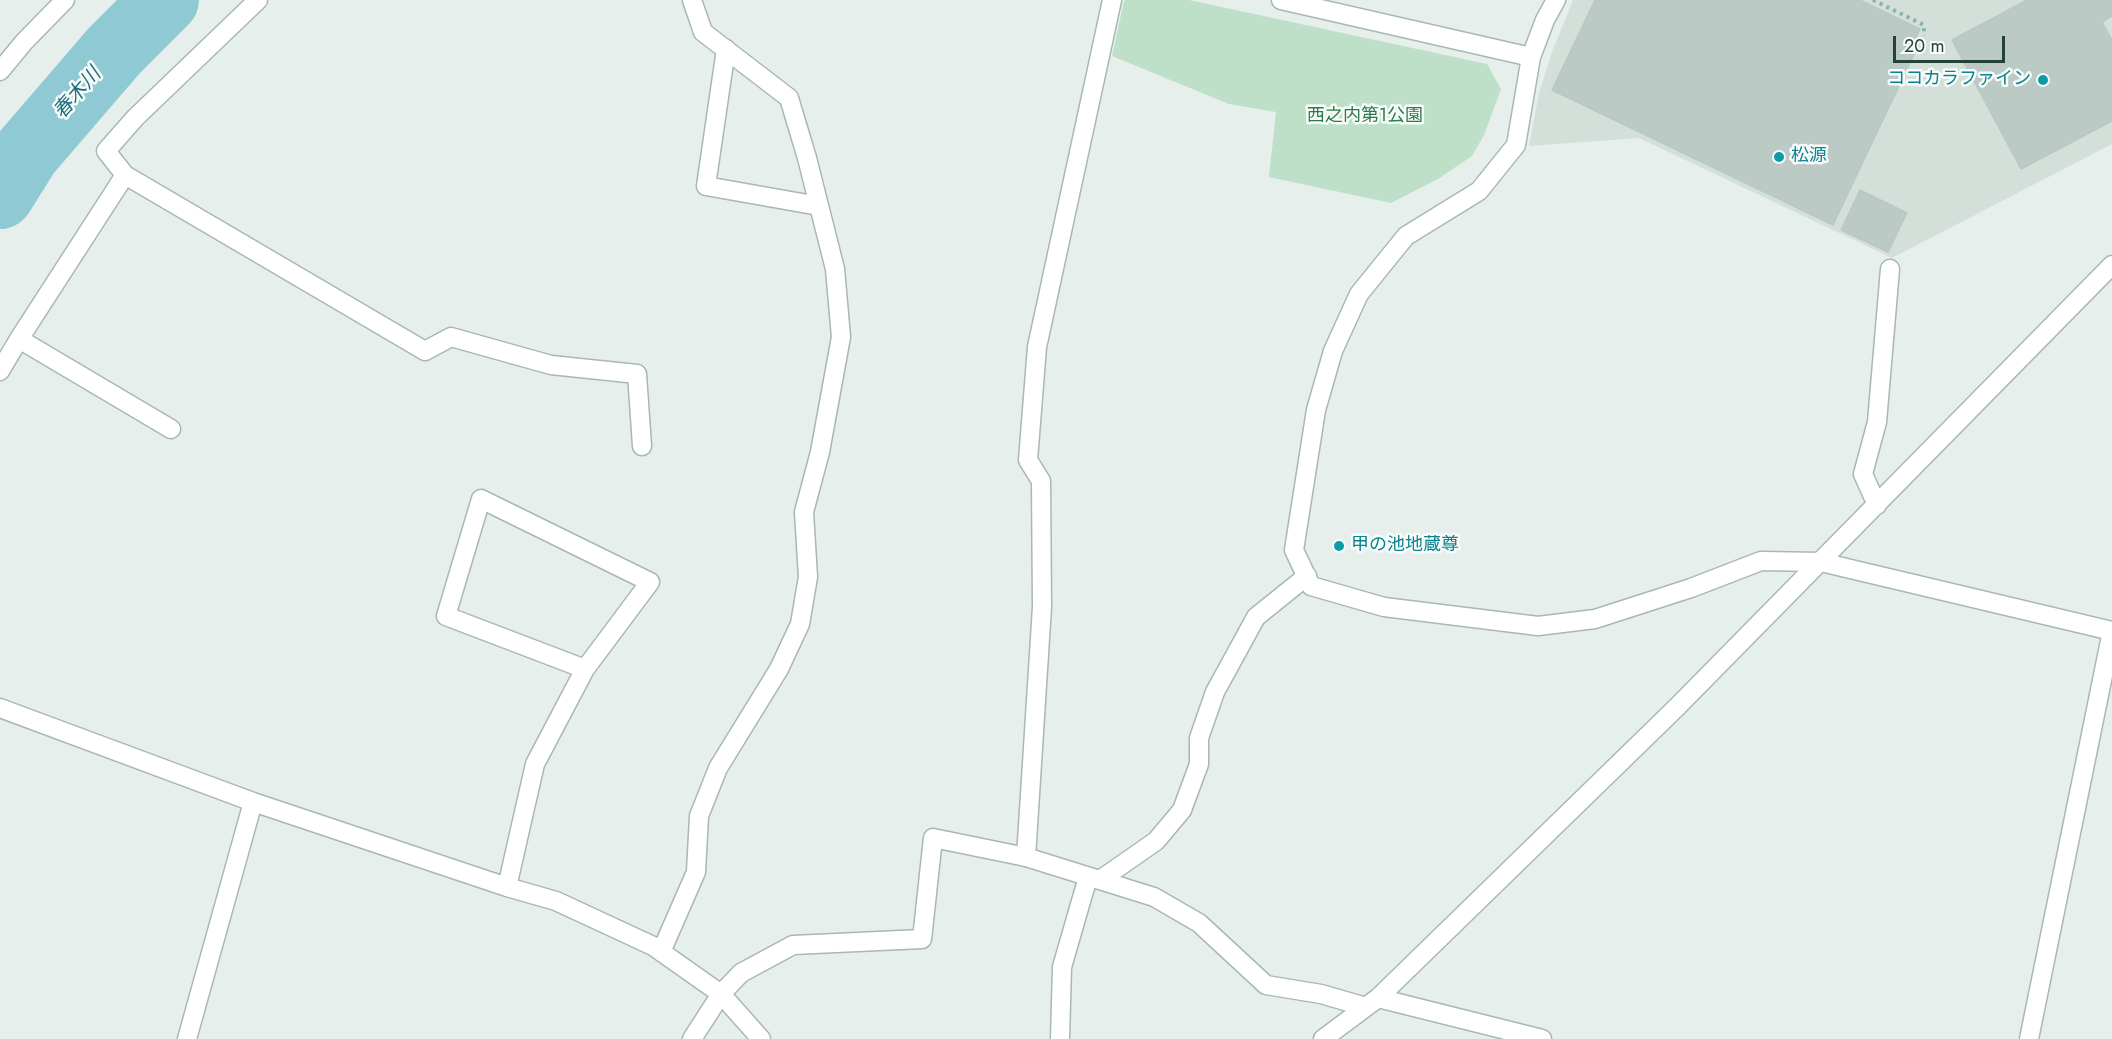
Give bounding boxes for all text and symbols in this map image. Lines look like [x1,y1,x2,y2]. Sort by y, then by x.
scale bar [1896,24,2008,62]
text: 20 m [1904,33,1944,59]
water label: 春木川 [49,63,107,125]
place label: ココカラファイン [1887,69,2031,91]
marker: ココカラファイン [2036,73,2050,87]
park label: 西之内第1公園 [1307,106,1423,128]
place label: 松源 [1791,146,1827,168]
marker: 松源 [1772,150,1786,164]
place label: 甲の池地蔵尊 [1351,535,1459,557]
marker: 甲の池地蔵尊 [1332,539,1346,553]

